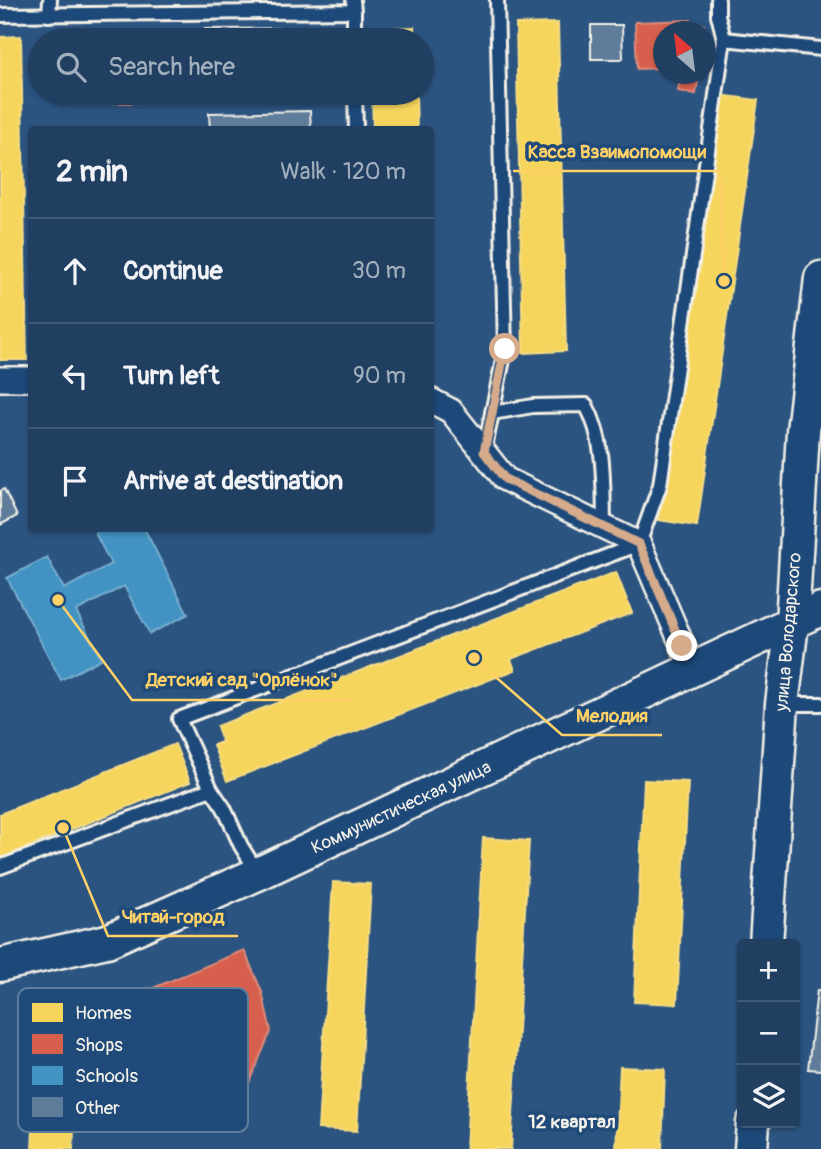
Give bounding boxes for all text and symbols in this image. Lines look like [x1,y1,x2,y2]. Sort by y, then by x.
north arrow [653,21,716,84]
search box [28,28,434,105]
icon: search [52,48,90,86]
text: Search here [108,51,235,83]
callout: Касса Взаимопомощи [513,131,720,171]
text: Касса Взаимопомощи [528,140,707,164]
text: 2 min [56,153,128,190]
text: Walk · 120 m [280,157,406,186]
icon: ahead [56,252,94,290]
text: Continue [123,255,223,287]
text: 30 m [352,256,406,285]
route start [489,333,520,364]
icon: left [56,357,94,395]
text: Turn left [123,360,219,392]
text: 90 m [353,361,406,390]
icon: arrive [56,462,94,500]
text: Arrive at destination [123,465,343,497]
street label: улица Володарского [770,551,807,713]
route end [666,630,697,661]
callout: Детский сад "Орлёнок" [132,660,352,700]
text: Детский сад "Орлёнок" [145,668,338,692]
callout: Мелодия [562,695,662,735]
text: Мелодия [576,704,648,728]
street label: Коммунистическая улица [307,756,495,859]
callout: Читай-город [108,896,238,936]
text: Читай-город [122,905,225,929]
map controls [737,939,800,1128]
button: + [737,939,800,1002]
legend [18,988,248,1132]
text: Homes [75,1001,132,1025]
button: − [737,1002,800,1065]
text: Shops [75,1033,123,1057]
text: Schools [75,1064,139,1088]
button: layers [737,1065,800,1128]
text: Other [75,1096,120,1120]
district label: 12 квартал [528,1110,616,1134]

